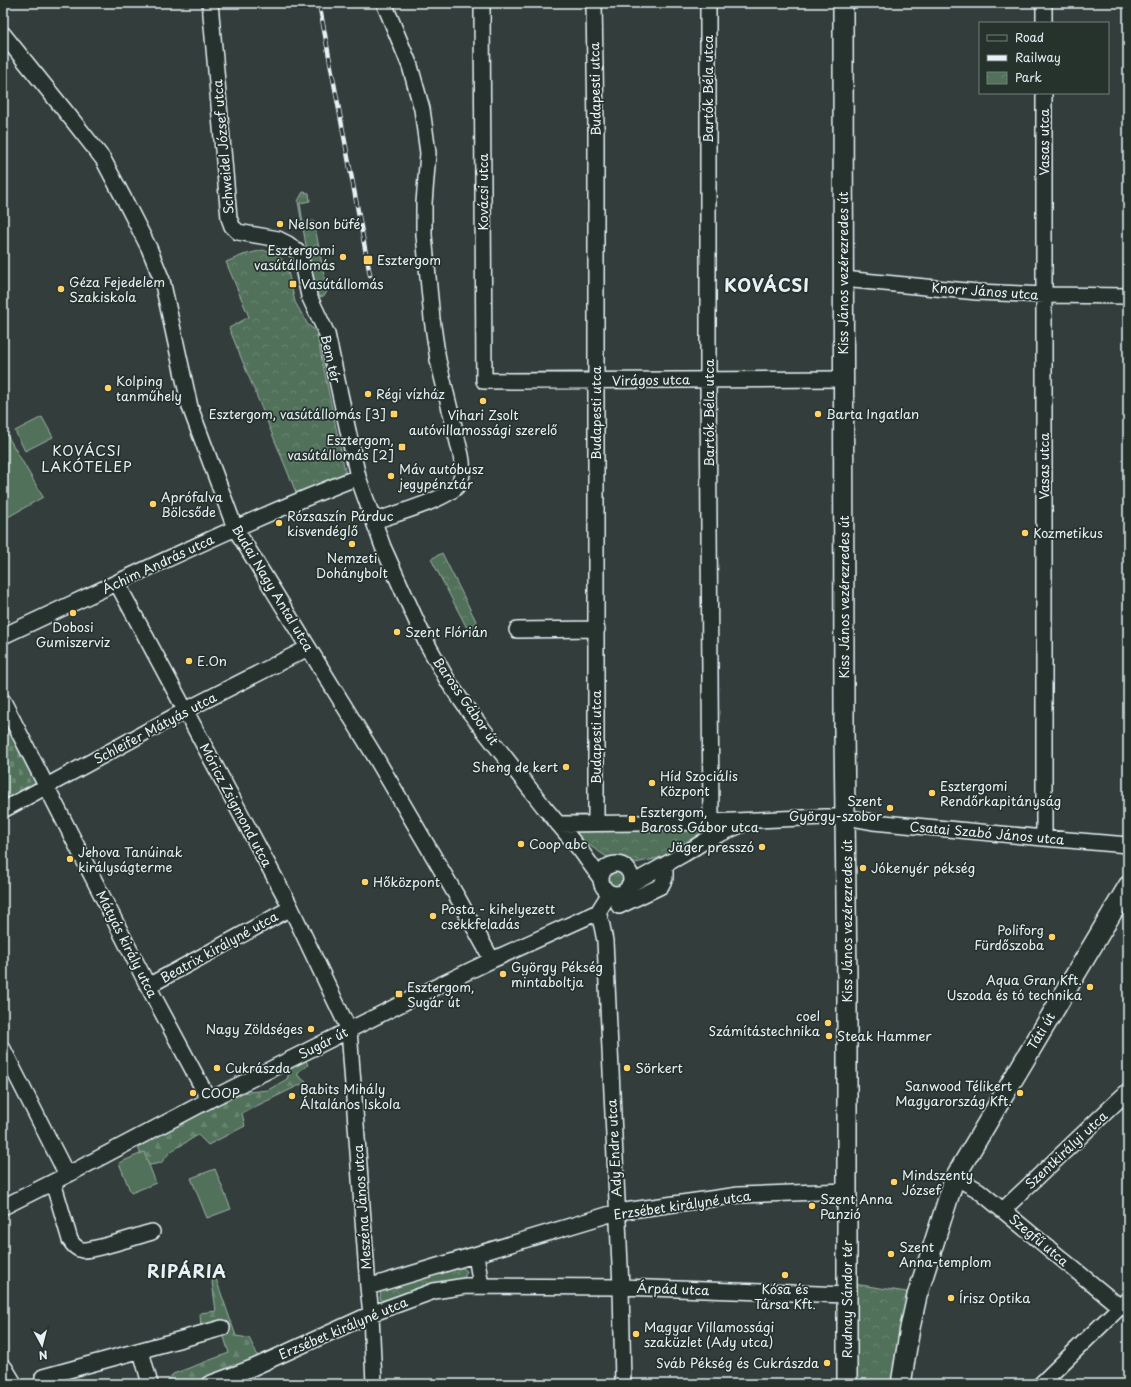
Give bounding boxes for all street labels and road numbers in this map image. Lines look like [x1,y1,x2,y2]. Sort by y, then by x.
street label: Bartók Béla utca [698,34,717,143]
street label: Budapesti utca [584,41,605,136]
street label: Schweidel József utca [207,78,238,215]
street label: Vasas utca [1034,108,1053,175]
street label: Kovácsi utca [473,152,492,231]
street label: Kiss János vezérezredes út [833,191,852,355]
street label: Knorr János utca [931,277,1040,304]
street label: Bem tér [317,333,347,386]
street label: Bartók Béla utca [699,358,718,467]
street label: Budapesti utca [586,365,605,460]
street label: Virágos utca [612,369,691,390]
street label: Vasas utca [1034,432,1053,499]
street label: Kiss János vezérezredes út [834,515,853,679]
street label: Budai Nagy Antal utca [228,521,319,655]
street label: Áchim András utca [99,529,218,598]
street label: Baross Gábor út [429,653,504,749]
street label: Schleifer Mátyás utca [90,687,220,768]
street label: Budapesti utca [586,689,605,784]
street label: Móricz Zsigmond utca [196,739,278,871]
street label: Csatai Szabó János utca [909,816,1066,849]
street label: Kiss János vezérezredes út [837,839,856,1003]
street label: Mátyás király utca [92,887,163,1001]
street label: Beatrix királyné utca [157,906,282,987]
street label: Táti út [1022,1008,1059,1053]
street label: Sugár út [295,1022,351,1063]
street label: Ady Endre utca [601,1098,626,1197]
street label: Szentkirályi utca [1020,1106,1112,1193]
street label: Meszéna János utca [348,1143,375,1270]
street label: Erzsébet királyné utca [612,1185,753,1224]
street label: Szegfű utca [1005,1209,1074,1271]
street label: Rudnay Sándor tér [837,1239,856,1358]
street label: Árpád utca [636,1278,711,1299]
street label: Erzsébet királyné utca [275,1291,411,1363]

